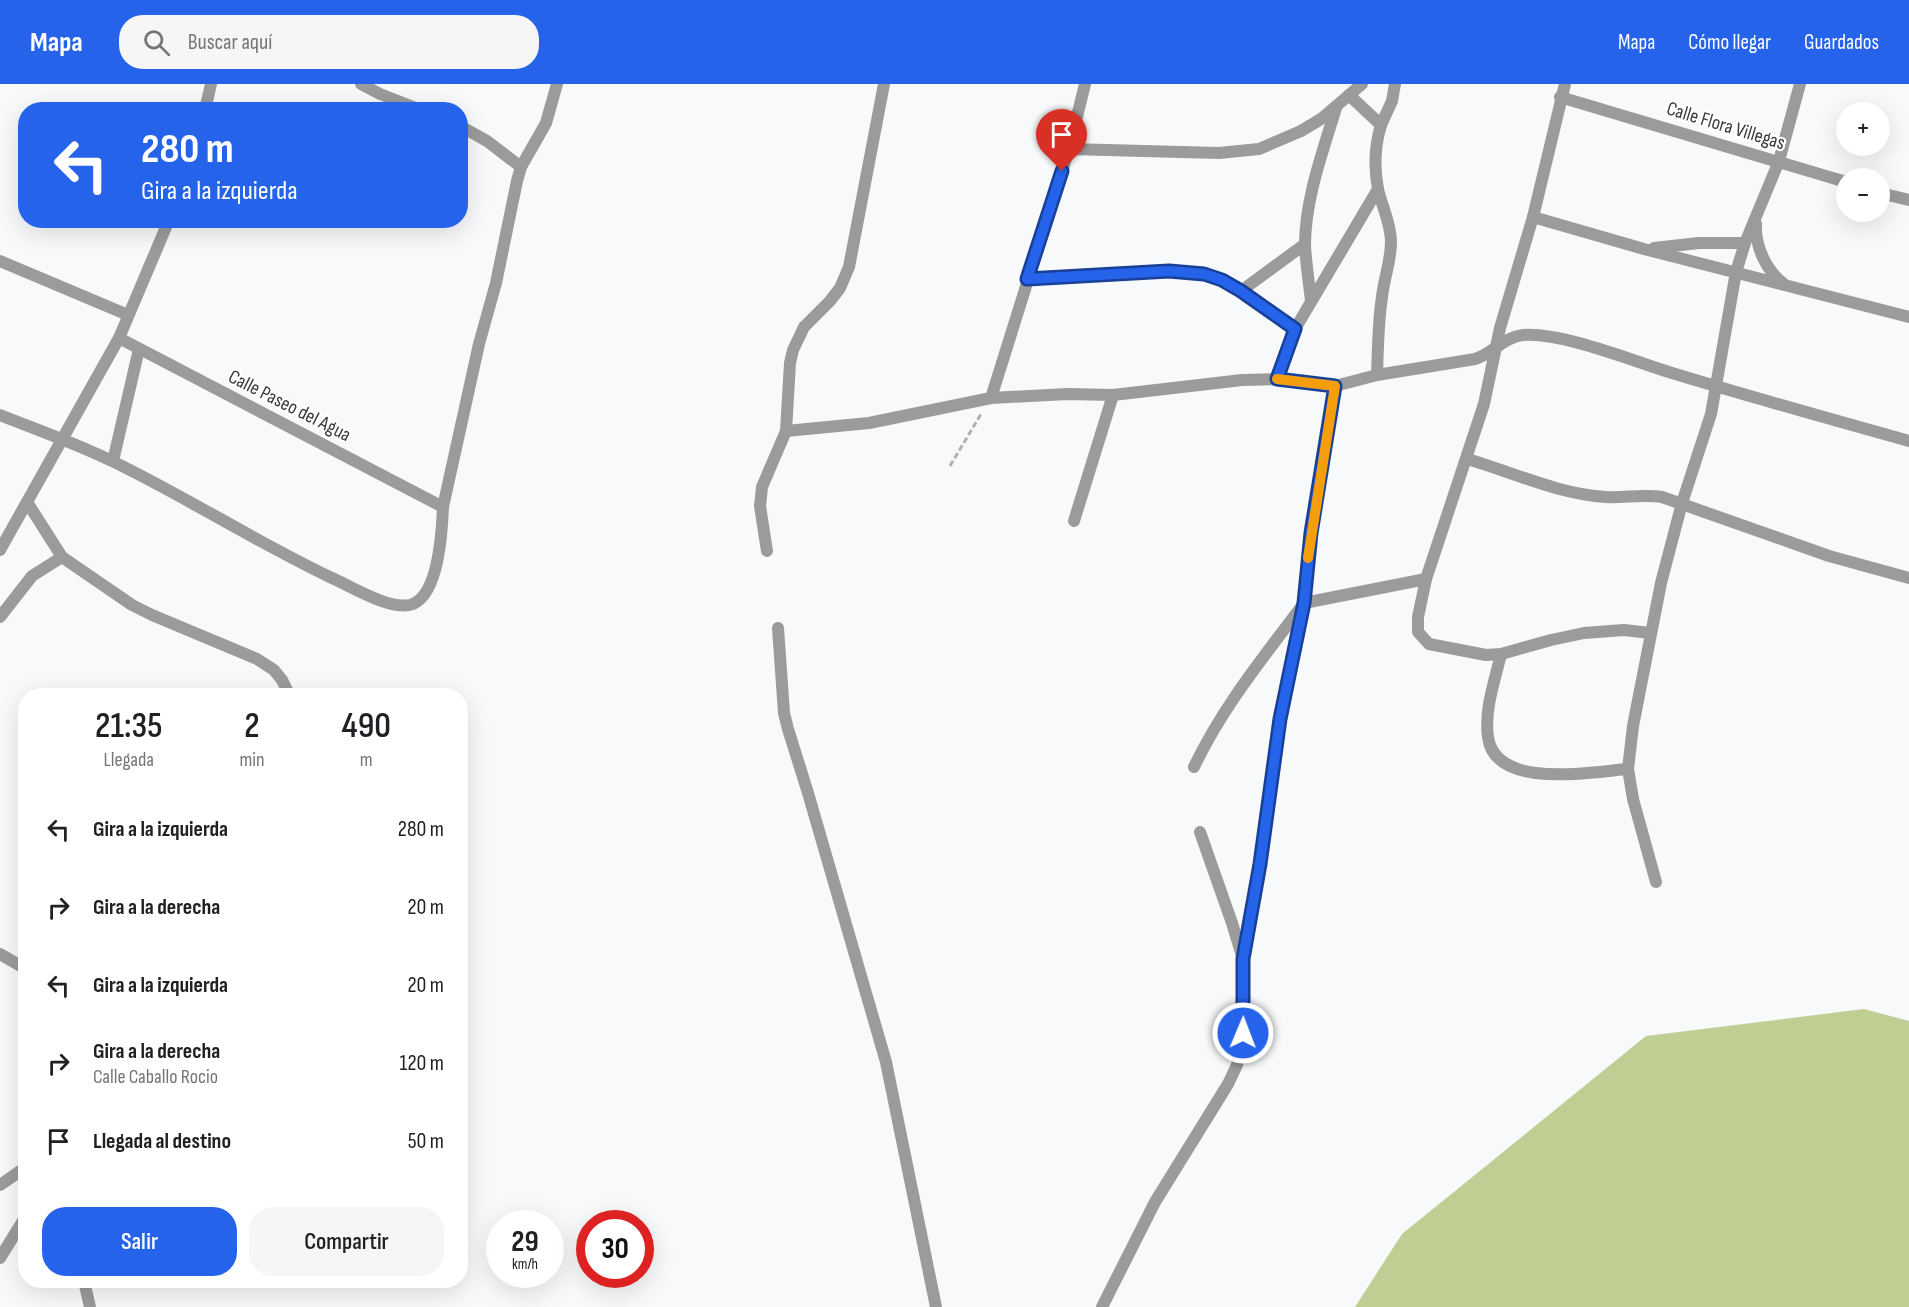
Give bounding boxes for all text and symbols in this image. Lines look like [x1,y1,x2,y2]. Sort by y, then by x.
search box [119,15,539,69]
text: Mapa [30,26,83,59]
icon: search [140,26,173,59]
text: Buscar aquí [188,29,272,56]
text: Mapa [1618,30,1655,55]
text: Cómo llegar [1688,30,1771,55]
text: Guardados [1804,30,1879,55]
street label: Calle Flora Villegas [1664,97,1788,155]
map controls [1836,102,1890,222]
button: + [1836,102,1890,156]
pin [1036,109,1087,171]
icon: arrive [1045,118,1078,151]
text: 280 m [141,124,234,175]
icon: left [42,126,120,204]
button: − [1836,168,1890,222]
text: Gira a la izquierda [141,175,298,207]
street label: Calle Paseo del Agua [224,365,355,447]
text: 21:35 [95,705,162,748]
text: 2 [244,705,260,748]
text: 490 [342,705,391,748]
text: Llegada [103,748,154,772]
text: min [239,748,265,772]
text: m [360,748,373,772]
icon: left [42,813,75,846]
text: Gira a la izquierda [93,816,228,843]
text: 280 m [398,816,444,843]
icon: right [42,891,75,924]
text: Gira a la derecha [93,894,220,921]
text: 20 m [408,894,444,921]
icon: left [42,969,75,1002]
text: Gira a la izquierda [93,972,228,999]
text: 20 m [408,972,444,999]
position arrow [1211,1001,1275,1065]
text: Gira a la derecha [93,1038,220,1065]
icon: right [42,1047,75,1080]
text: 120 m [400,1050,444,1077]
text: Calle Caballo Rocio [93,1065,218,1089]
icon: arrive [42,1125,75,1158]
text: Llegada al destino [93,1128,231,1155]
text: 50 m [408,1128,444,1155]
button: Salir [42,1207,237,1276]
button: Compartir [249,1207,444,1276]
speed limit sign: 30 [576,1210,654,1288]
text: 29 [511,1224,539,1260]
text: km/h [512,1255,538,1274]

